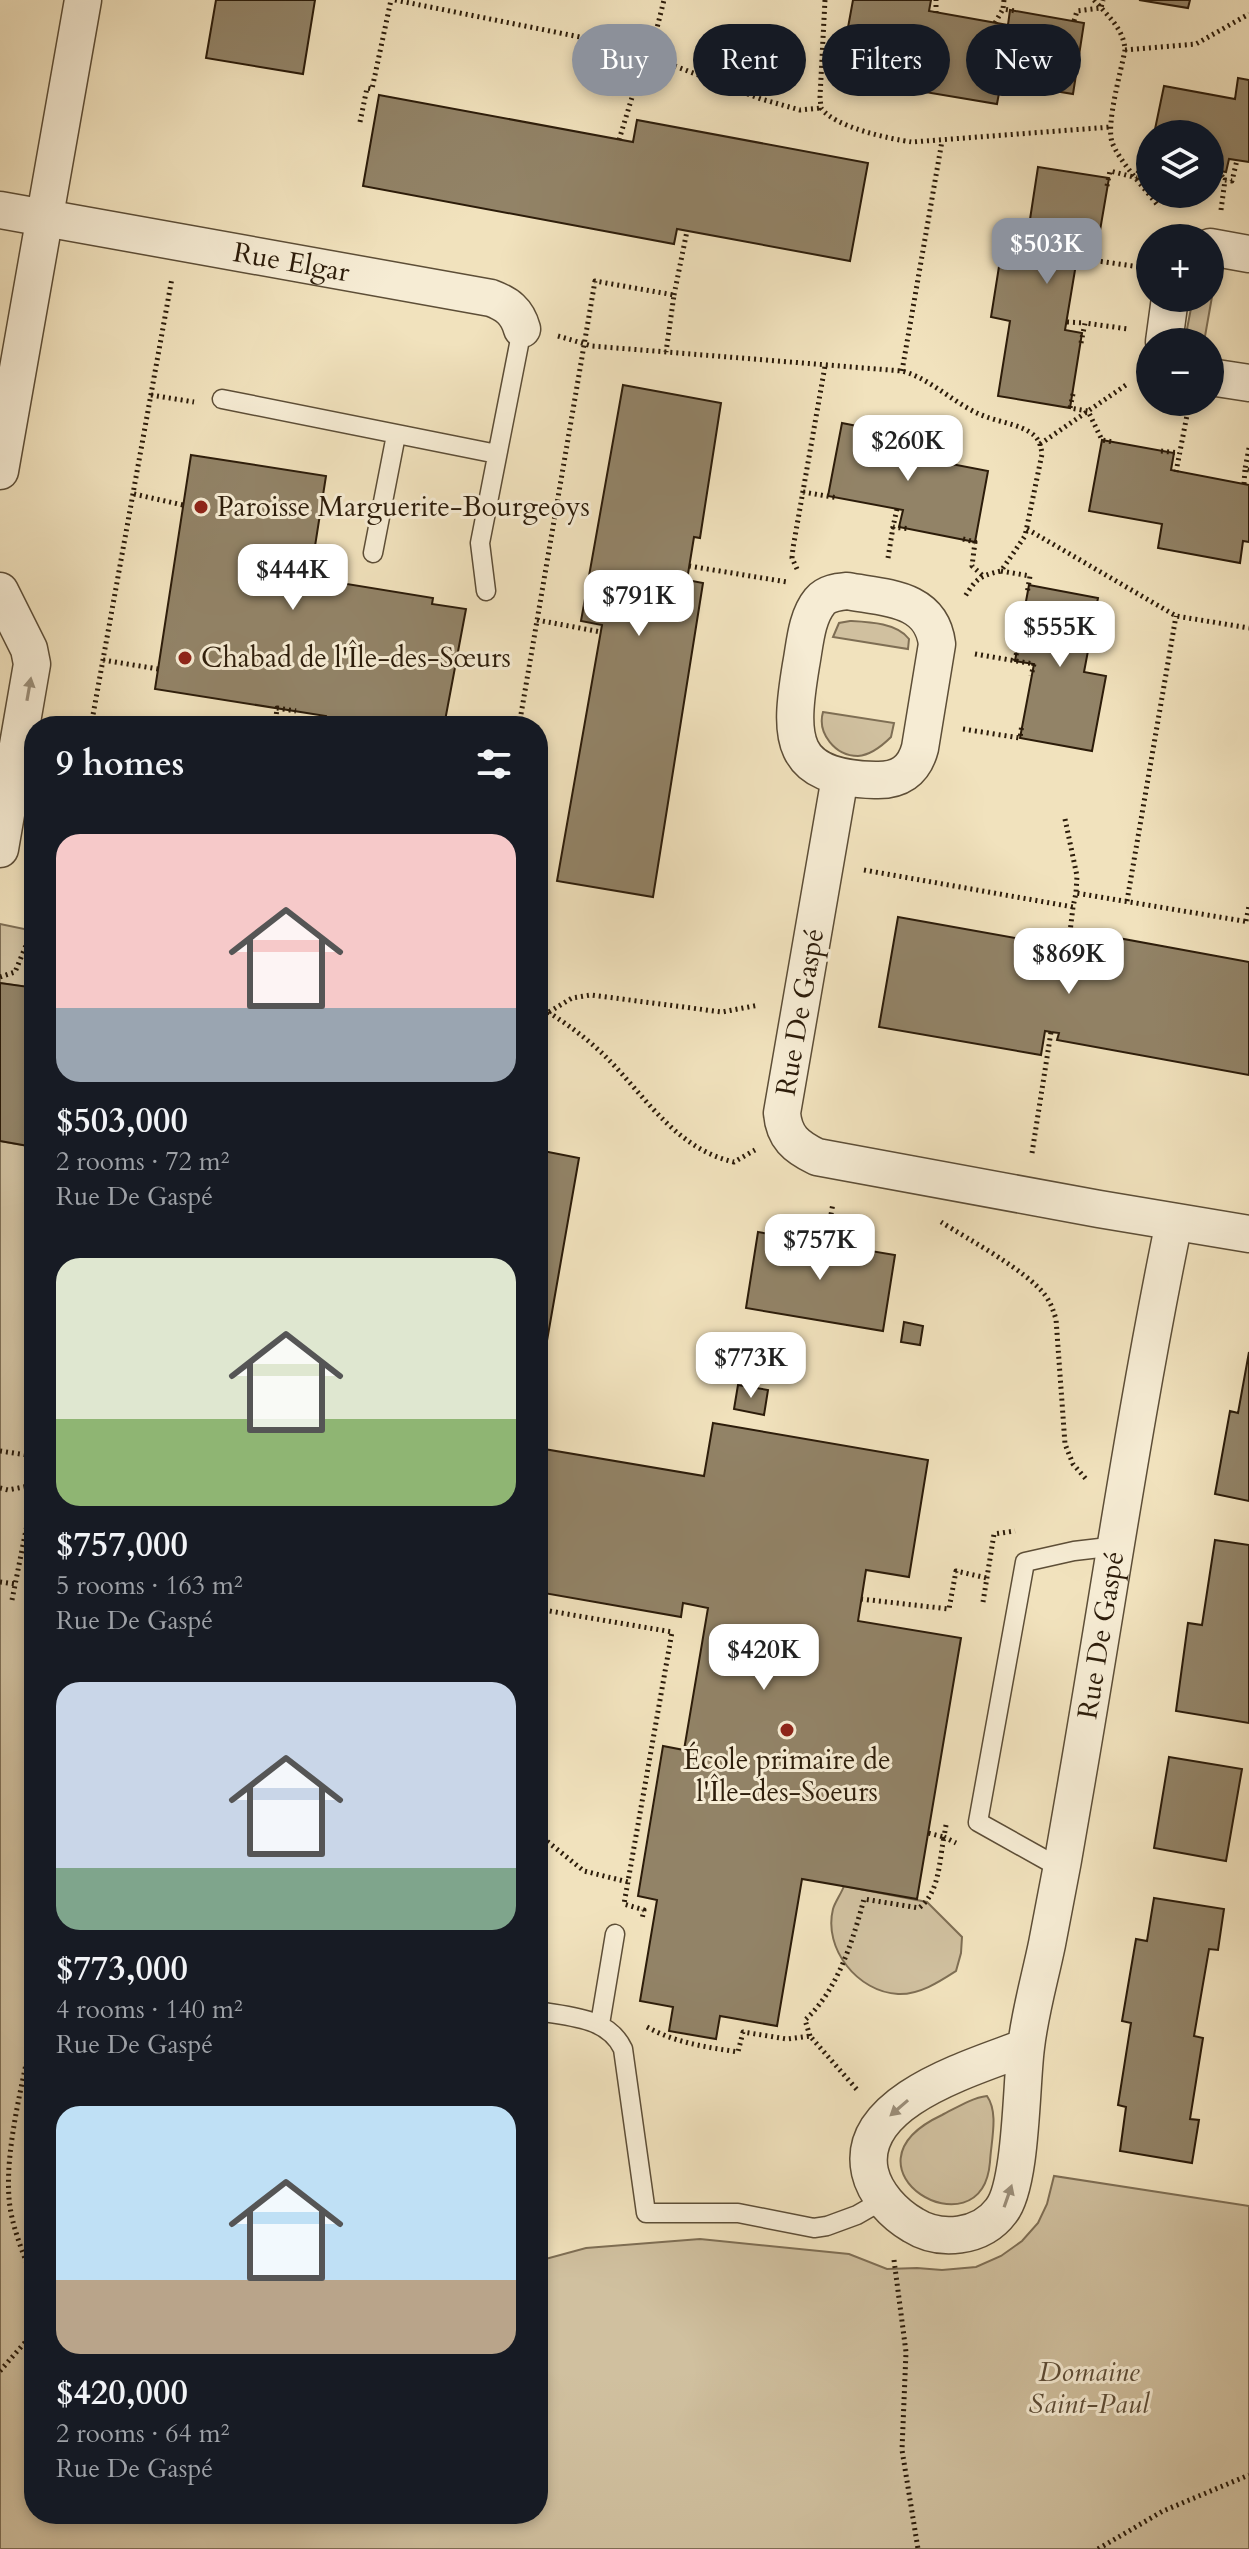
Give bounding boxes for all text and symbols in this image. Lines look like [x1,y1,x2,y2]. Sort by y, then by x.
chip: Buy [572,24,677,96]
chip: Rent [693,24,806,96]
chip: Filters [822,24,950,96]
chip: New [966,24,1081,96]
map controls [1136,120,1224,416]
button: layers [1136,120,1224,208]
pin: $503K [991,218,1103,286]
button: + [1136,224,1224,312]
text: $503K [1010,226,1084,261]
street label: Rue Elgar [230,233,353,291]
button: − [1136,328,1224,416]
pin: $260K [852,415,964,483]
text: $260K [871,423,945,458]
place label: Paroisse Marguerite-Bourgeoys [217,488,590,526]
marker: Paroisse Marguerite-Bourgeoys [192,498,210,516]
pin: $444K [237,544,349,612]
text: $444K [256,552,330,587]
pin: $791K [583,570,695,638]
text: $791K [602,578,676,613]
pin: $555K [1004,601,1116,669]
text: $555K [1023,609,1097,644]
place label: Chabad de l'Île-des-Sœurs [201,639,511,677]
marker: Chabad de l'Île-des-Sœurs [176,649,194,667]
one-way arrow [24,677,36,702]
text: 9 homes [56,741,184,787]
icon: filters [472,742,516,786]
icon: home [214,886,358,1030]
street label: Rue De Gaspé [767,925,833,1099]
pin: $869K [1013,928,1125,996]
text: $869K [1032,936,1106,971]
text: $503,000 [56,1098,188,1144]
text: 2 rooms · 72 m² [56,1144,229,1179]
text: Rue De Gaspé [56,1179,213,1214]
pin: $757K [764,1214,876,1282]
text: $757K [783,1222,857,1257]
icon: home [214,1310,358,1454]
pin: $773K [695,1332,807,1400]
text: $773K [714,1340,788,1375]
text: $757,000 [56,1522,188,1568]
street label: Rue De Gaspé [1068,1548,1133,1722]
text: 5 rooms · 163 m² [56,1568,243,1603]
text: Rue De Gaspé [56,1603,213,1638]
pin: $420K [708,1624,820,1692]
text: $420K [727,1632,801,1667]
marker: École primaire de l'Île-des-Soeurs [778,1721,796,1739]
icon: home [214,1734,358,1878]
place label: École primaire de l'Île-des-Soeurs [683,1741,891,1811]
text: $773,000 [56,1946,188,1992]
text: 4 rooms · 140 m² [56,1992,243,2027]
text: Rue De Gaspé [56,2027,213,2062]
one-way arrow [889,2098,908,2116]
icon: home [214,2158,358,2302]
one-way arrow [1002,2183,1014,2207]
park label: Domaine Saint-Paul [1028,2353,1151,2423]
text: $420,000 [56,2370,188,2416]
text: 2 rooms · 64 m² [56,2416,229,2451]
text: Rue De Gaspé [56,2451,213,2486]

